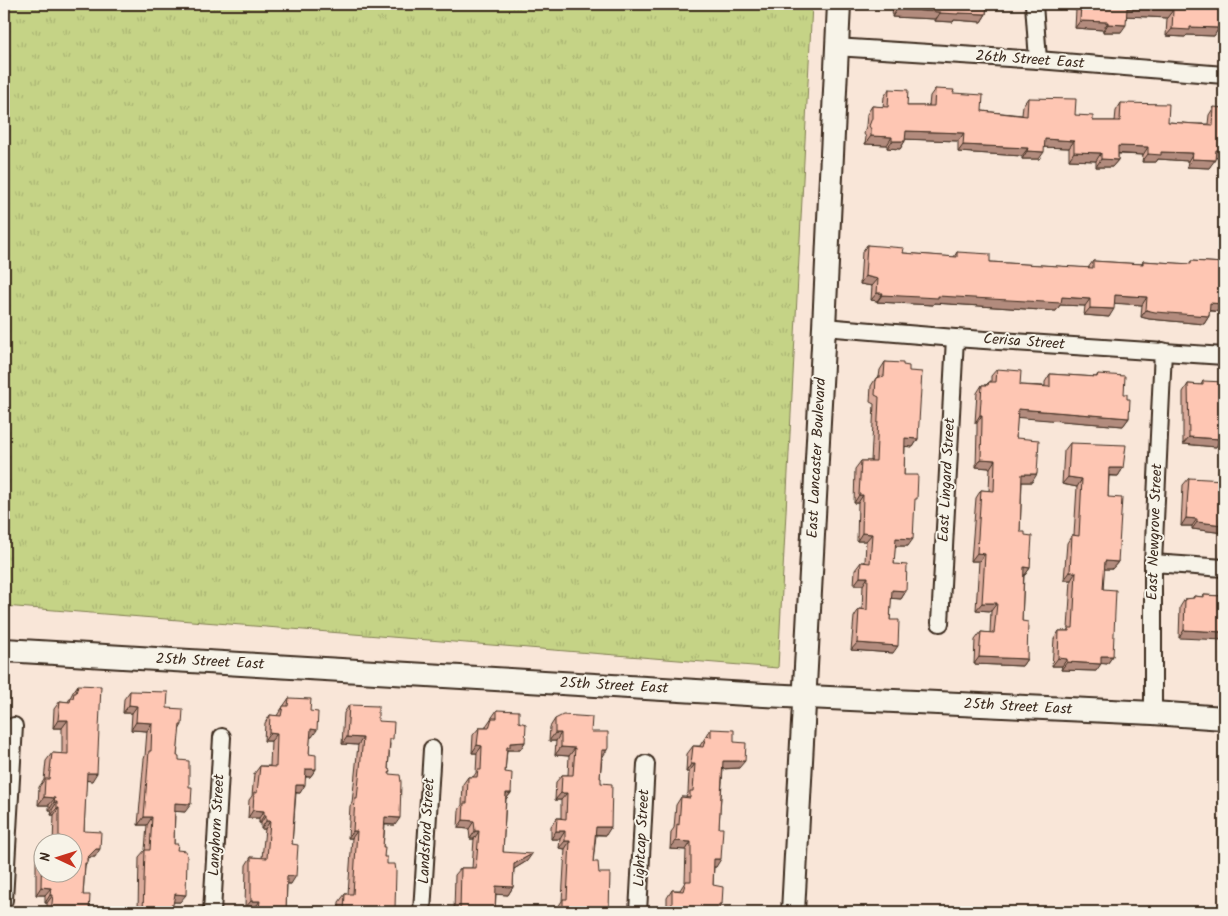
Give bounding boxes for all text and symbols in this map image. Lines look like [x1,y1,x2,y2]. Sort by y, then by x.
street label: 26th Street East [975,44,1085,76]
street label: Cerisa Street [982,327,1066,357]
street label: East Lancaster Boulevard [801,377,833,539]
street label: East Lingard Street [932,417,962,543]
street label: East Newgrove Street [1141,463,1169,601]
street label: 25th Street East [155,647,265,677]
street label: 25th Street East [559,671,669,701]
street label: 25th Street East [963,692,1073,722]
street label: Langhorn Street [202,773,232,877]
street label: Landsford Street [412,777,442,885]
street label: Lightcap Street [627,788,657,887]
north arrow [32,834,82,884]
text: N [35,852,57,862]

